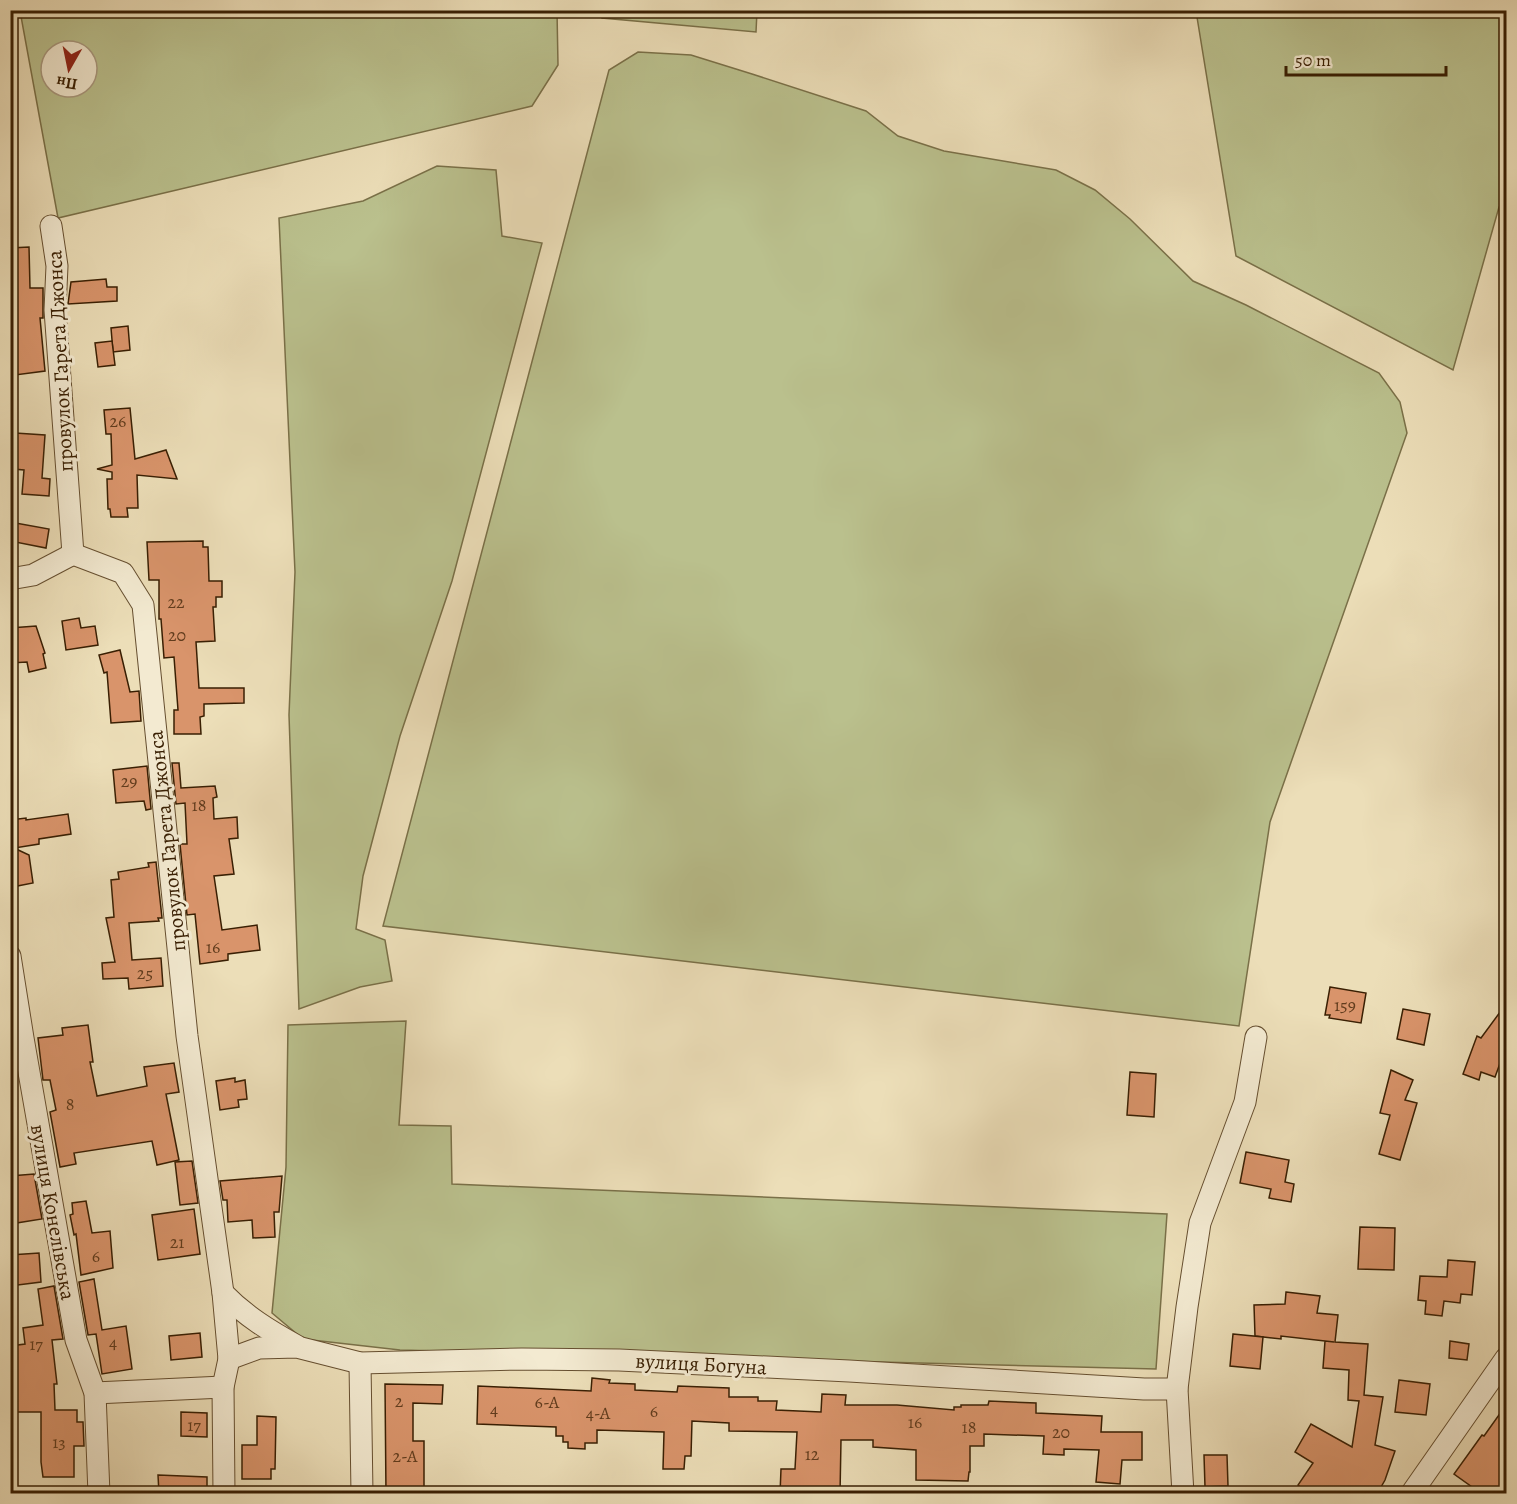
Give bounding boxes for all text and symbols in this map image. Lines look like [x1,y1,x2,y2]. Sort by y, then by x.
north arrow [39,39,99,99]
scale bar [1286,39,1446,77]
text: 50 m [1295,48,1331,72]
text: Пн [55,70,79,95]
street label: провулок Гарета Джонса [40,249,80,473]
house number: 26 [110,409,126,433]
house number: 22 [167,590,185,614]
house number: 20 [168,623,186,647]
street label: провулок Гарета Джонса [141,729,193,953]
house number: 29 [121,769,137,793]
house number: 18 [192,793,206,817]
house number: 16 [206,935,220,959]
house number: 25 [137,961,153,985]
house number: 159 [1334,993,1356,1017]
house number: 8 [66,1092,74,1116]
street label: вулиця Конелівська [24,1122,82,1302]
house number: 21 [170,1230,184,1254]
house number: 6 [92,1244,100,1268]
house number: 4 [109,1330,117,1354]
house number: 17 [29,1332,43,1356]
street label: вулиця Богуна [635,1347,768,1381]
house number: 2 [395,1389,404,1413]
house number: 6-А [535,1390,560,1414]
house number: 4 [490,1397,498,1421]
house number: 6 [650,1399,658,1423]
house number: 4-А [586,1401,611,1425]
house number: 16 [908,1410,922,1434]
house number: 17 [187,1413,201,1437]
house number: 18 [962,1415,976,1439]
house number: 20 [1052,1420,1070,1444]
house number: 13 [52,1430,66,1454]
house number: 12 [805,1442,820,1466]
house number: 2-А [392,1444,418,1468]

